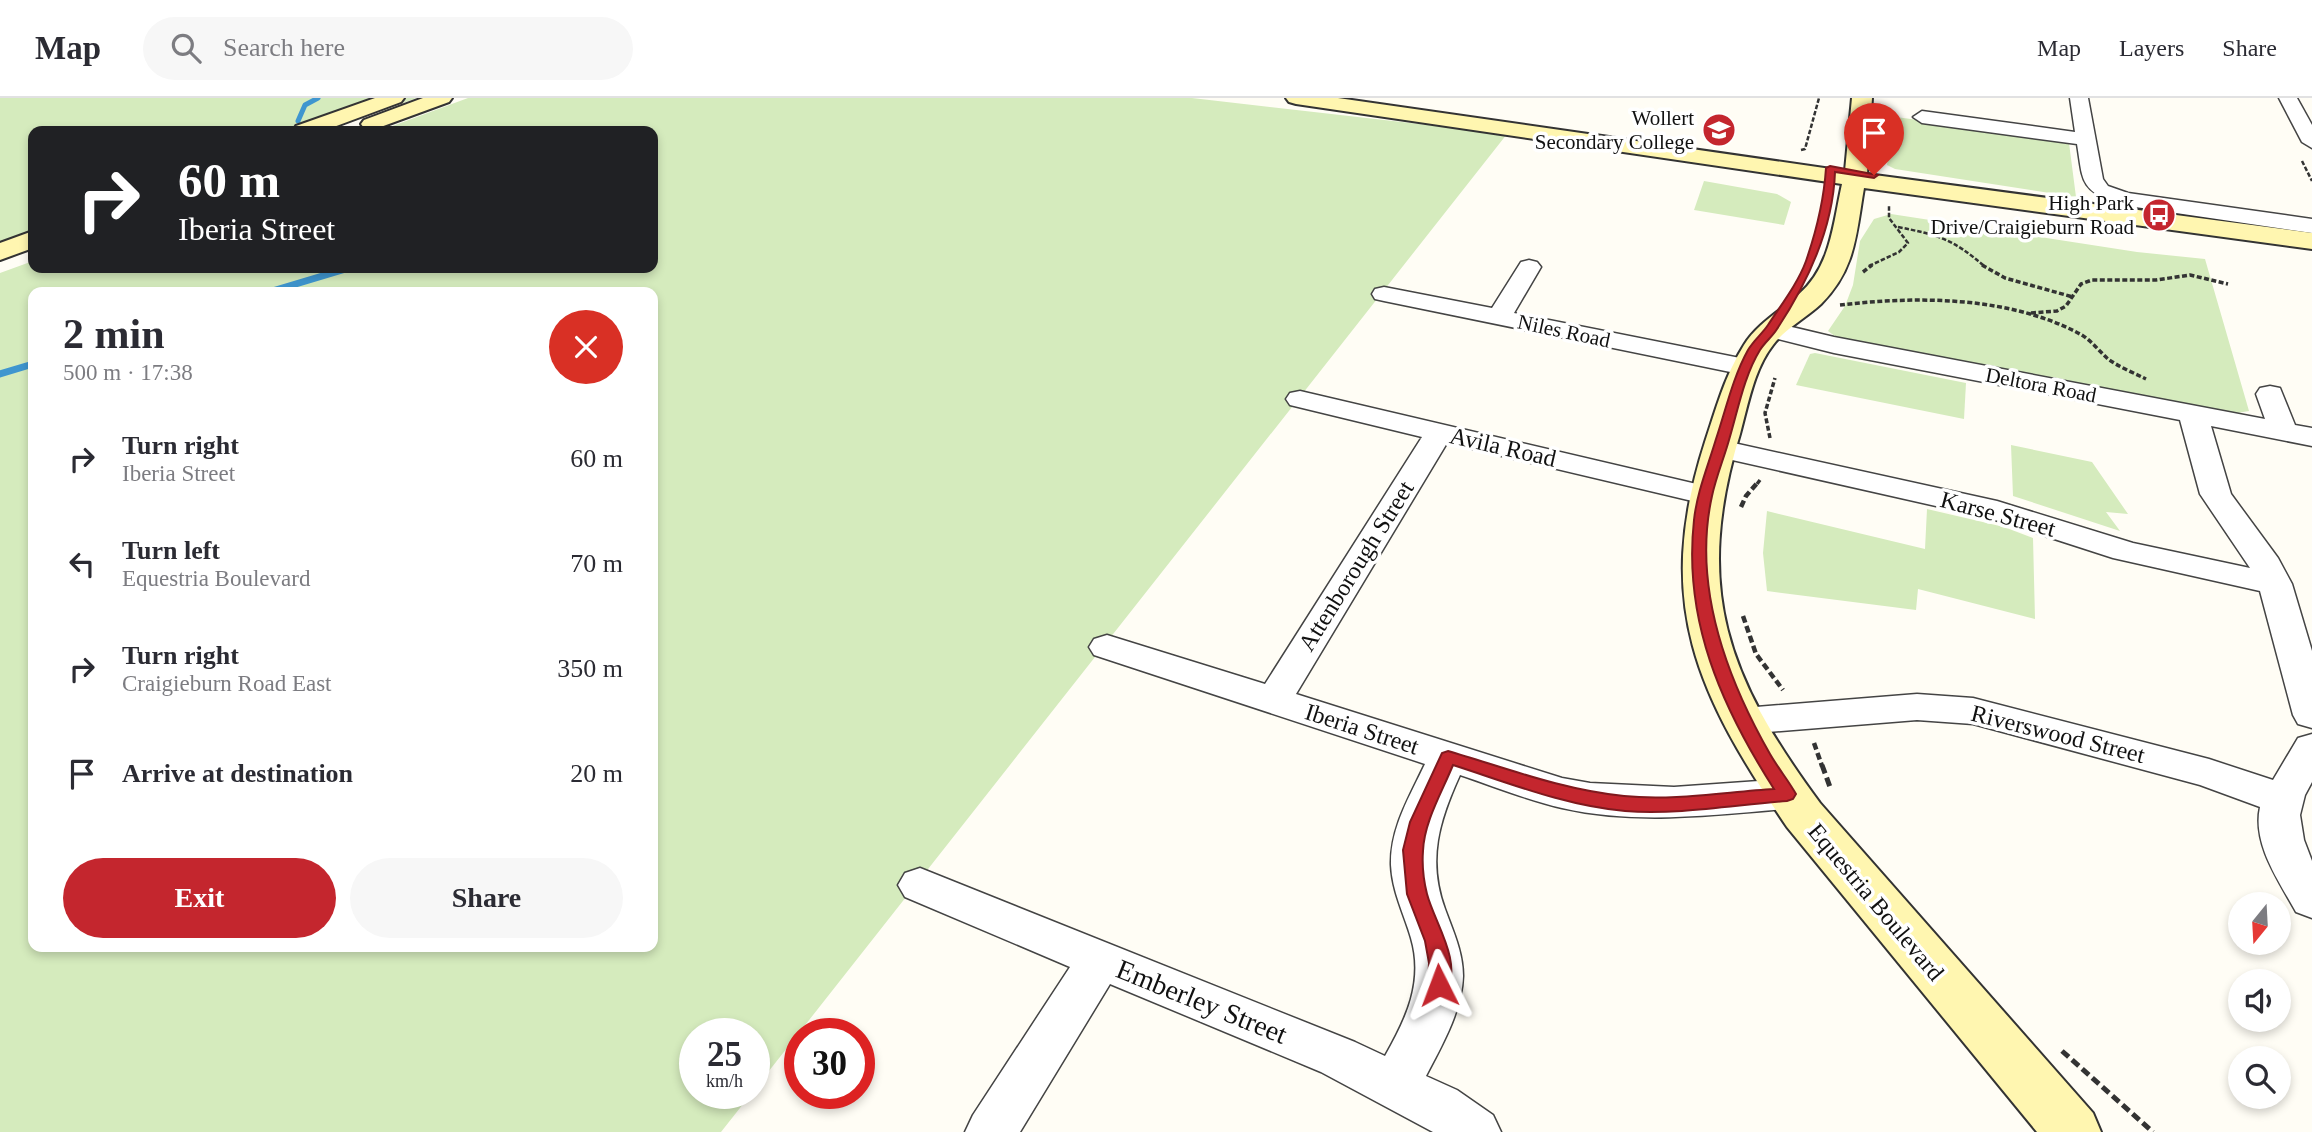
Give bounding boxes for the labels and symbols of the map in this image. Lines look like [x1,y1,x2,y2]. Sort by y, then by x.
pin [1844,103,1904,175]
place label: Wollert Secondary College [1535,106,1694,154]
school or university icon: Wollert Secondary College [1700,111,1738,149]
place label: High Park Drive/Craigieburn Road [1930,191,2134,239]
bus stop icon: High Park Drive/Craigieburn Road [2140,196,2178,234]
street label: Niles Road [1516,310,1613,353]
street label: Deltora Road [1983,362,2099,408]
street label: Avila Road [1447,422,1559,472]
street label: Attenborough Street [1293,476,1419,656]
street label: Karse Street [1938,486,2059,542]
street label: Iberia Street [1302,698,1422,760]
street label: Riverswood Street [1969,700,2148,768]
street label: Equestria Boulevard [1803,818,1949,986]
north arrow [2228,892,2291,956]
position arrow [1402,948,1476,1022]
street label: Emberley Street [1112,953,1292,1050]
speed limit sign: 30 [784,1018,875,1109]

